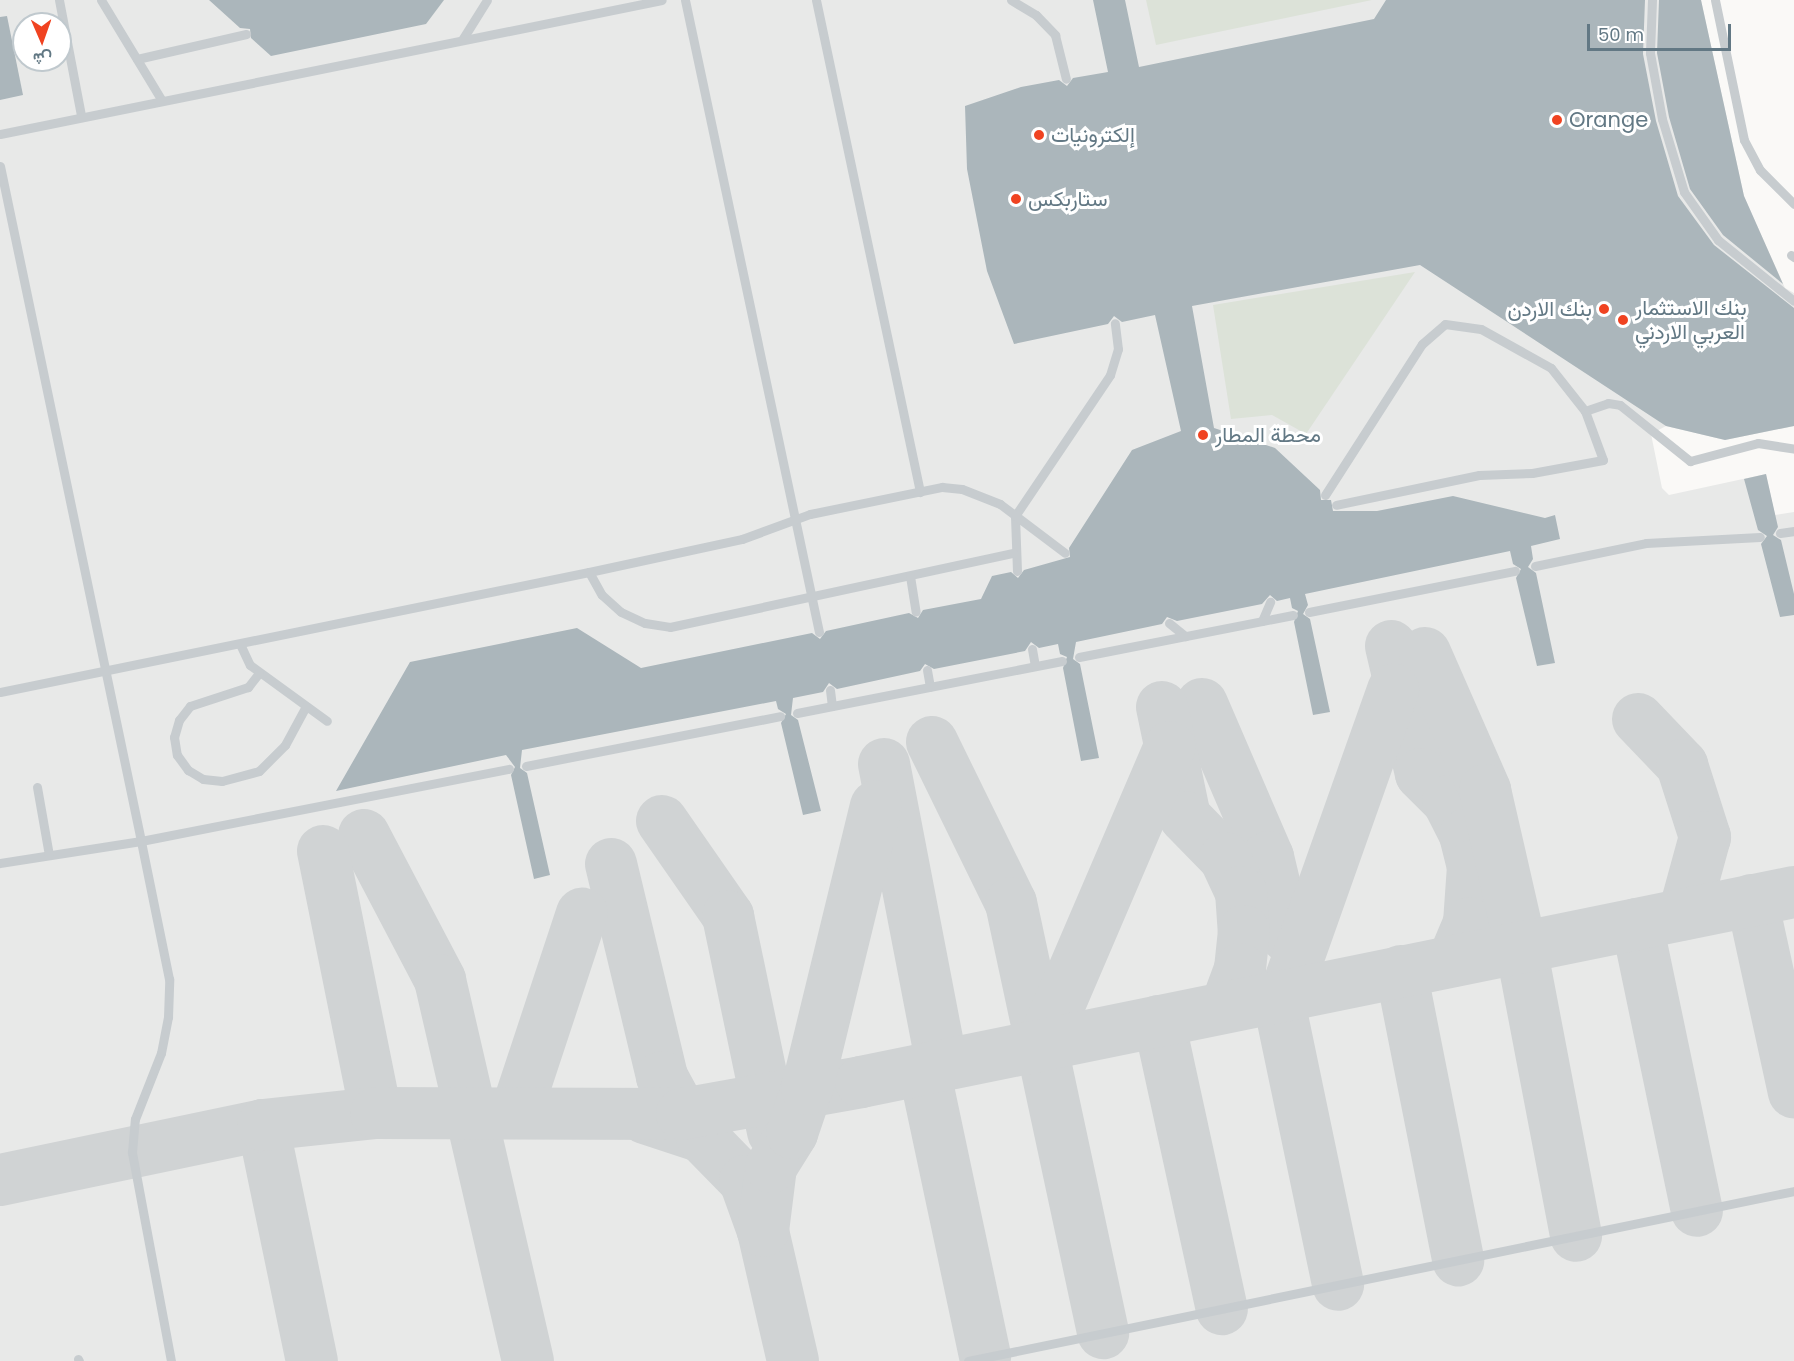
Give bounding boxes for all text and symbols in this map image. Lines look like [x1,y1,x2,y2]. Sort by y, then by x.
north arrow [12,12,72,72]
scale bar [1590,12,1734,50]
text: 50 m [1598,22,1644,47]
text: ش [33,47,53,70]
place label: Orange [1569,107,1648,133]
marker: Orange [1550,113,1564,127]
place label: إلكترونيات [1051,122,1135,148]
marker: إلكترونيات [1032,128,1046,142]
place label: ستاربكس [1028,186,1108,212]
marker: ستاربكس [1009,192,1023,206]
place label: بنك الاستثمار العربي الاردني [1635,295,1747,345]
place label: بنك الاردن [1507,296,1592,322]
marker: بنك الاردن [1597,302,1611,316]
marker: بنك الاستثمار العربي الاردني [1616,313,1630,327]
place label: محطة المطار [1215,422,1321,448]
marker: محطة المطار [1196,428,1210,442]

